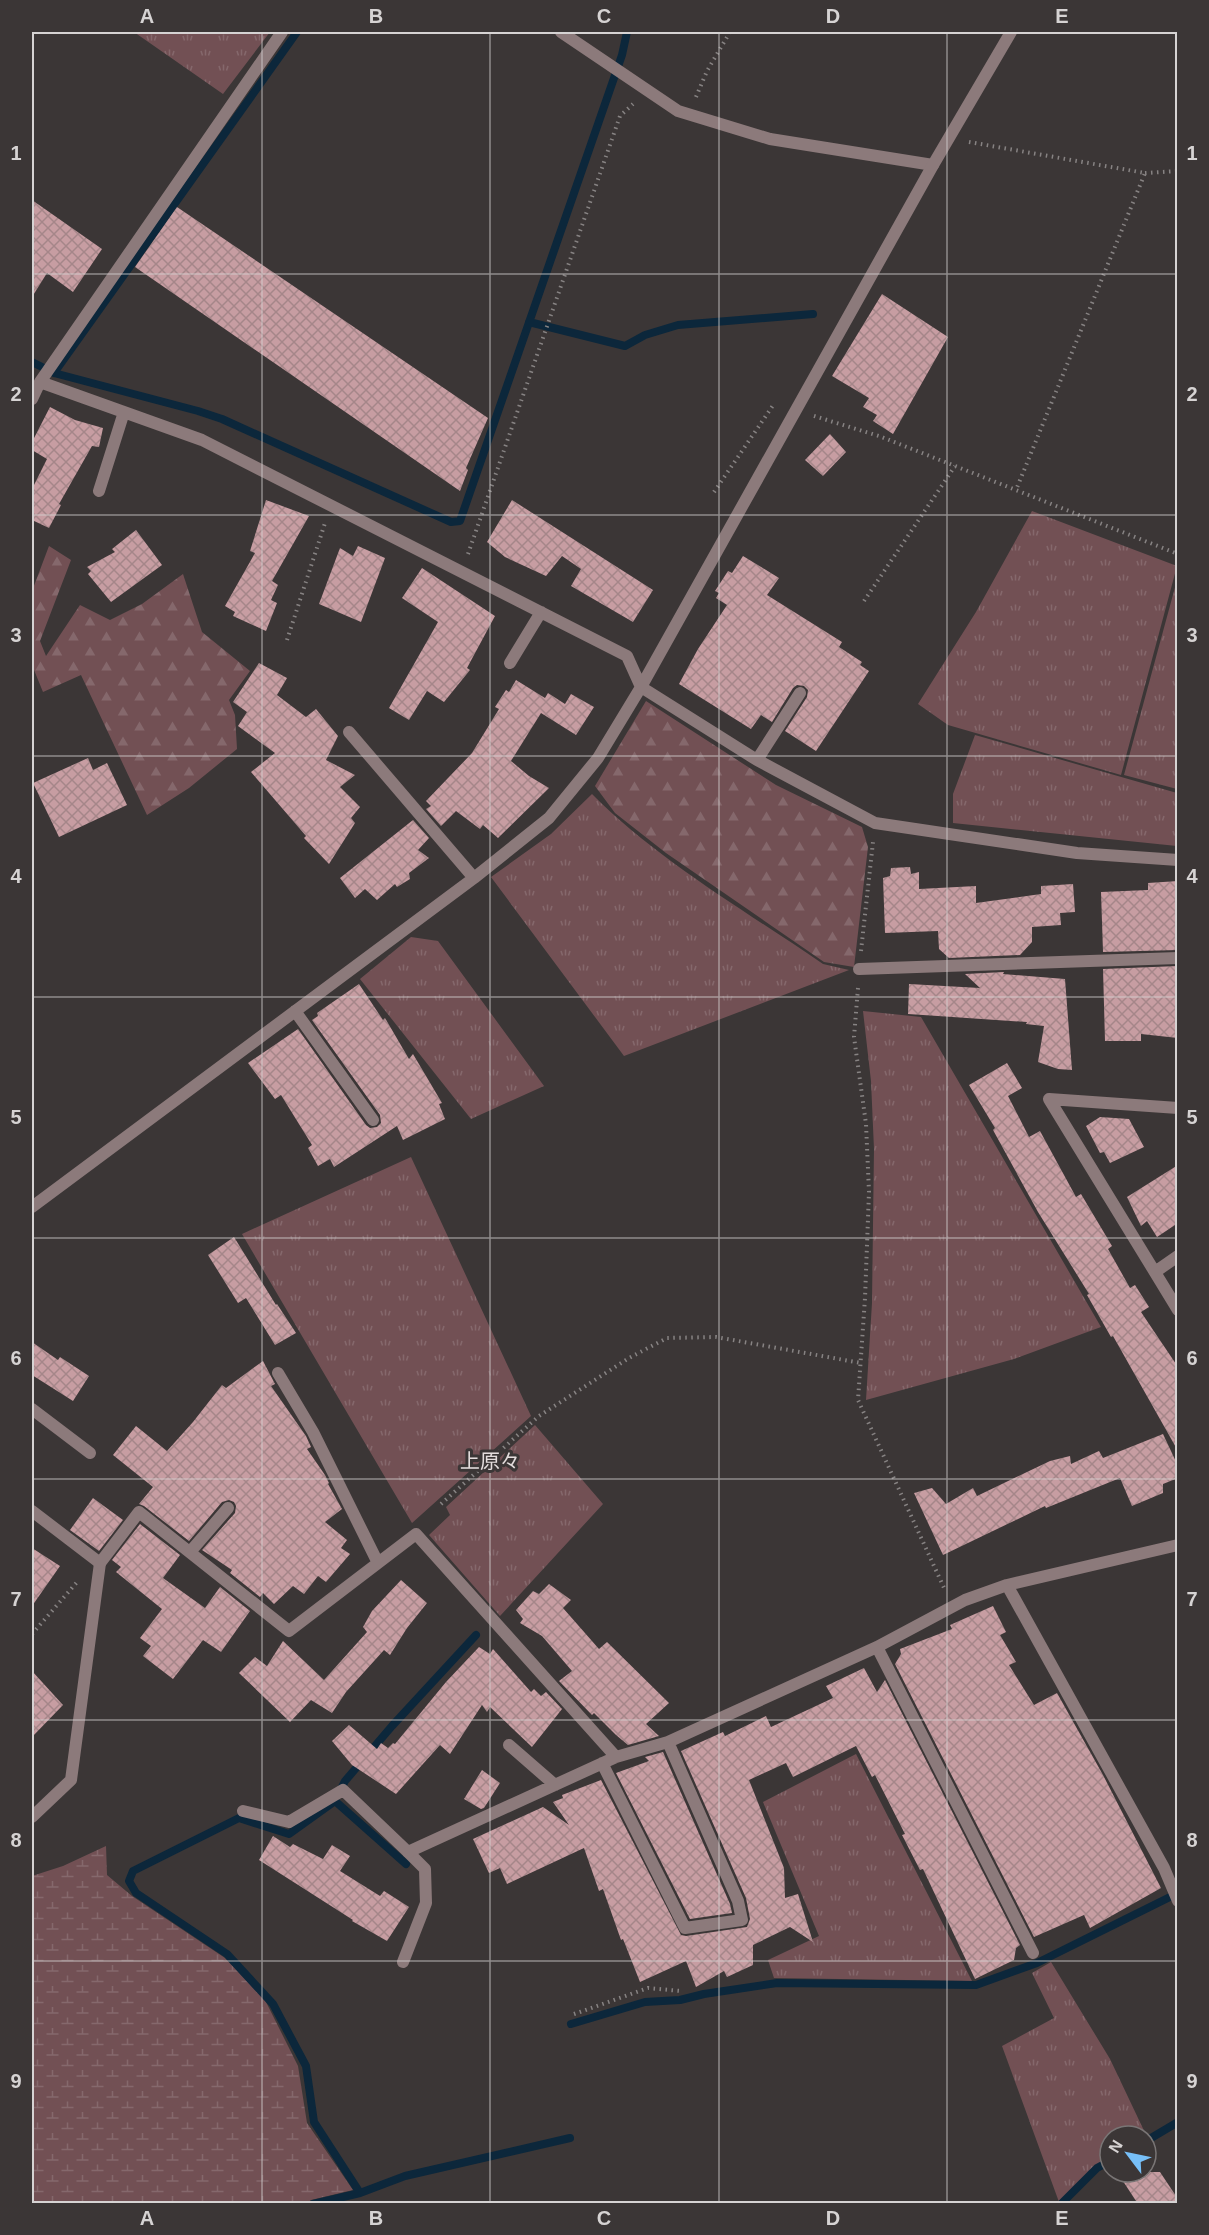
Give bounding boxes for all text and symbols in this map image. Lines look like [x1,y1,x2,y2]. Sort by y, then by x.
text: A [140,5,154,27]
text: B [369,5,383,27]
text: C [597,5,611,27]
text: D [826,5,840,27]
text: E [1055,5,1069,27]
text: 1 [10,142,22,164]
text: 1 [1186,142,1198,164]
text: 2 [10,383,22,405]
text: 2 [1186,383,1198,405]
text: 3 [10,624,22,646]
text: 3 [1186,624,1198,646]
text: 4 [10,865,22,887]
text: 4 [1186,865,1198,887]
text: 5 [10,1106,22,1128]
text: 5 [1186,1106,1198,1128]
text: 6 [10,1347,22,1369]
text: 6 [1186,1347,1198,1369]
district label: 上原々 [460,1450,520,1472]
text: 7 [10,1588,22,1610]
text: 7 [1186,1588,1198,1610]
text: 8 [10,1829,22,1851]
text: 8 [1186,1829,1198,1851]
text: 9 [10,2070,22,2092]
text: 9 [1186,2070,1198,2092]
north arrow [1098,2124,1158,2184]
text: N [1105,2137,1126,2156]
text: A [140,2207,154,2229]
text: B [369,2207,383,2229]
text: C [597,2207,611,2229]
text: D [826,2207,840,2229]
text: E [1055,2207,1069,2229]

